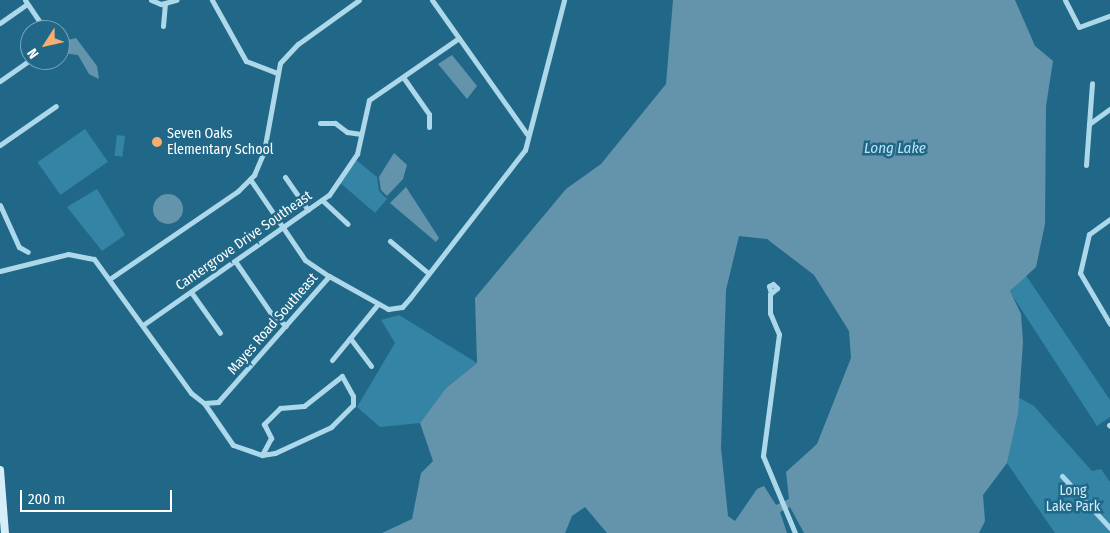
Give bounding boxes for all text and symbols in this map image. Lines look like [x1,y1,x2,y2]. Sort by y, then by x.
north arrow [20,20,70,70]
text: N [24,45,42,62]
place label: Seven Oaks Elementary School [167,126,274,158]
marker: Seven Oaks Elementary School [151,136,163,148]
water label: Long Lake [864,140,926,158]
street label: Cantergrove Drive Southeast [173,187,315,295]
street label: Mayes Road Southeast [224,270,322,378]
scale bar [22,480,175,512]
park label: Long Lake Park [1046,483,1100,516]
text: 200 m [28,490,65,508]

